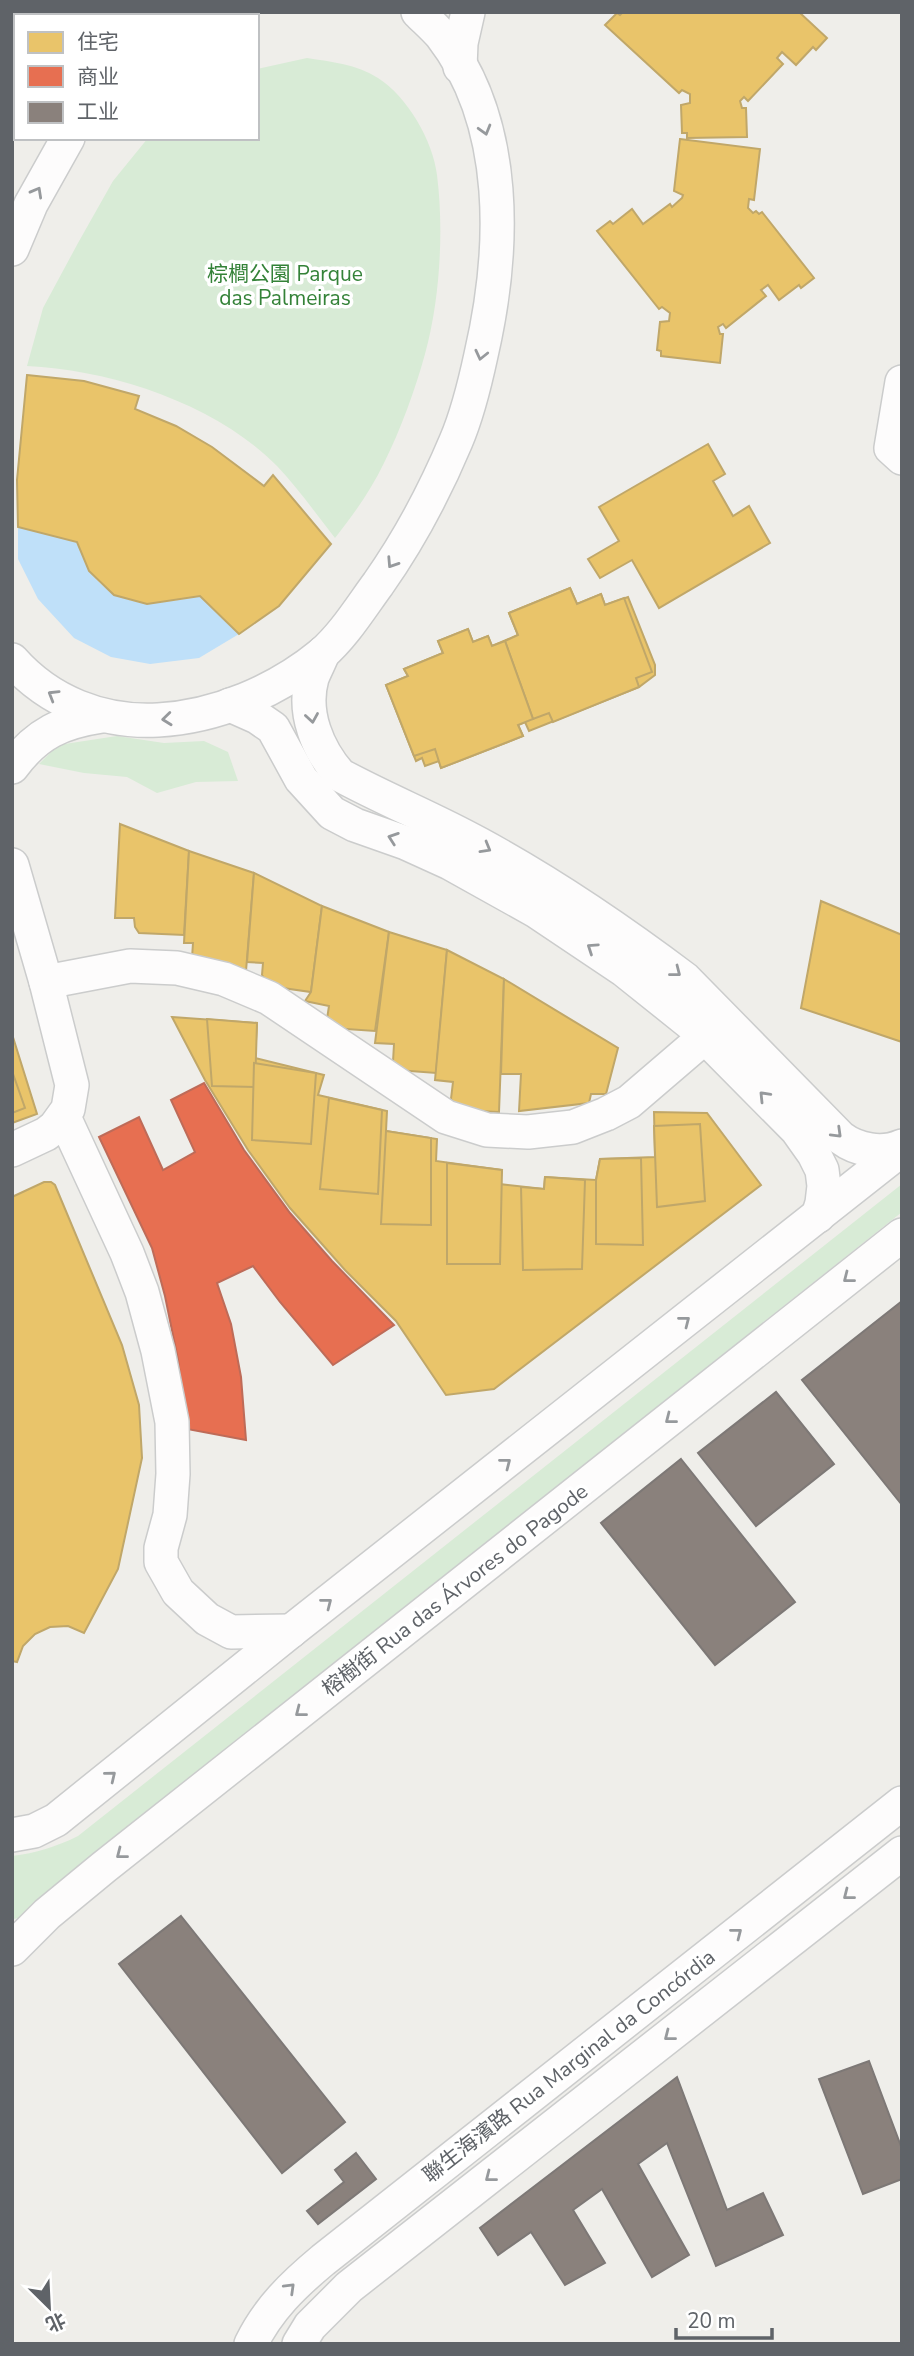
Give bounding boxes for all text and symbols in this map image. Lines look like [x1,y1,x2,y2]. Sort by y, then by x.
legend [14,14,259,140]
text: 住宅 [77,28,119,56]
text: 商业 [77,63,119,91]
text: 工业 [77,98,119,126]
one-way arrow [477,124,491,136]
one-way arrow [29,187,42,199]
park label: 棕櫚公園 Parque das Palmeiras [207,260,363,312]
one-way arrow [475,349,489,361]
one-way arrow [388,555,400,568]
one-way arrow [47,691,60,704]
one-way arrow [161,711,172,726]
one-way arrow [304,712,319,724]
one-way arrow [387,832,400,846]
one-way arrow [478,839,491,852]
one-way arrow [586,943,599,956]
one-way arrow [668,964,680,977]
one-way arrow [759,1091,772,1104]
one-way arrow [828,1124,841,1137]
one-way arrow [844,1269,856,1282]
one-way arrow [677,1317,689,1330]
one-way arrow [665,1411,678,1423]
one-way arrow [499,1458,511,1471]
street label: 榕樹街 Rua das Árvores do Pagode [316,1477,594,1703]
one-way arrow [319,1599,332,1611]
one-way arrow [295,1704,307,1717]
one-way arrow [104,1771,116,1784]
one-way arrow [117,1845,129,1858]
one-way arrow [843,1887,856,1900]
one-way arrow [729,1929,741,1942]
street label: 聯生海濱路 Rua Marginal da Concórdia [417,1943,721,2189]
one-way arrow [665,2028,678,2040]
one-way arrow [486,2168,498,2181]
north arrow [14,2272,84,2342]
one-way arrow [282,2284,295,2297]
scale bar [676,2296,772,2340]
text: 北 [42,2306,69,2337]
text: 20 m [687,2307,736,2335]

